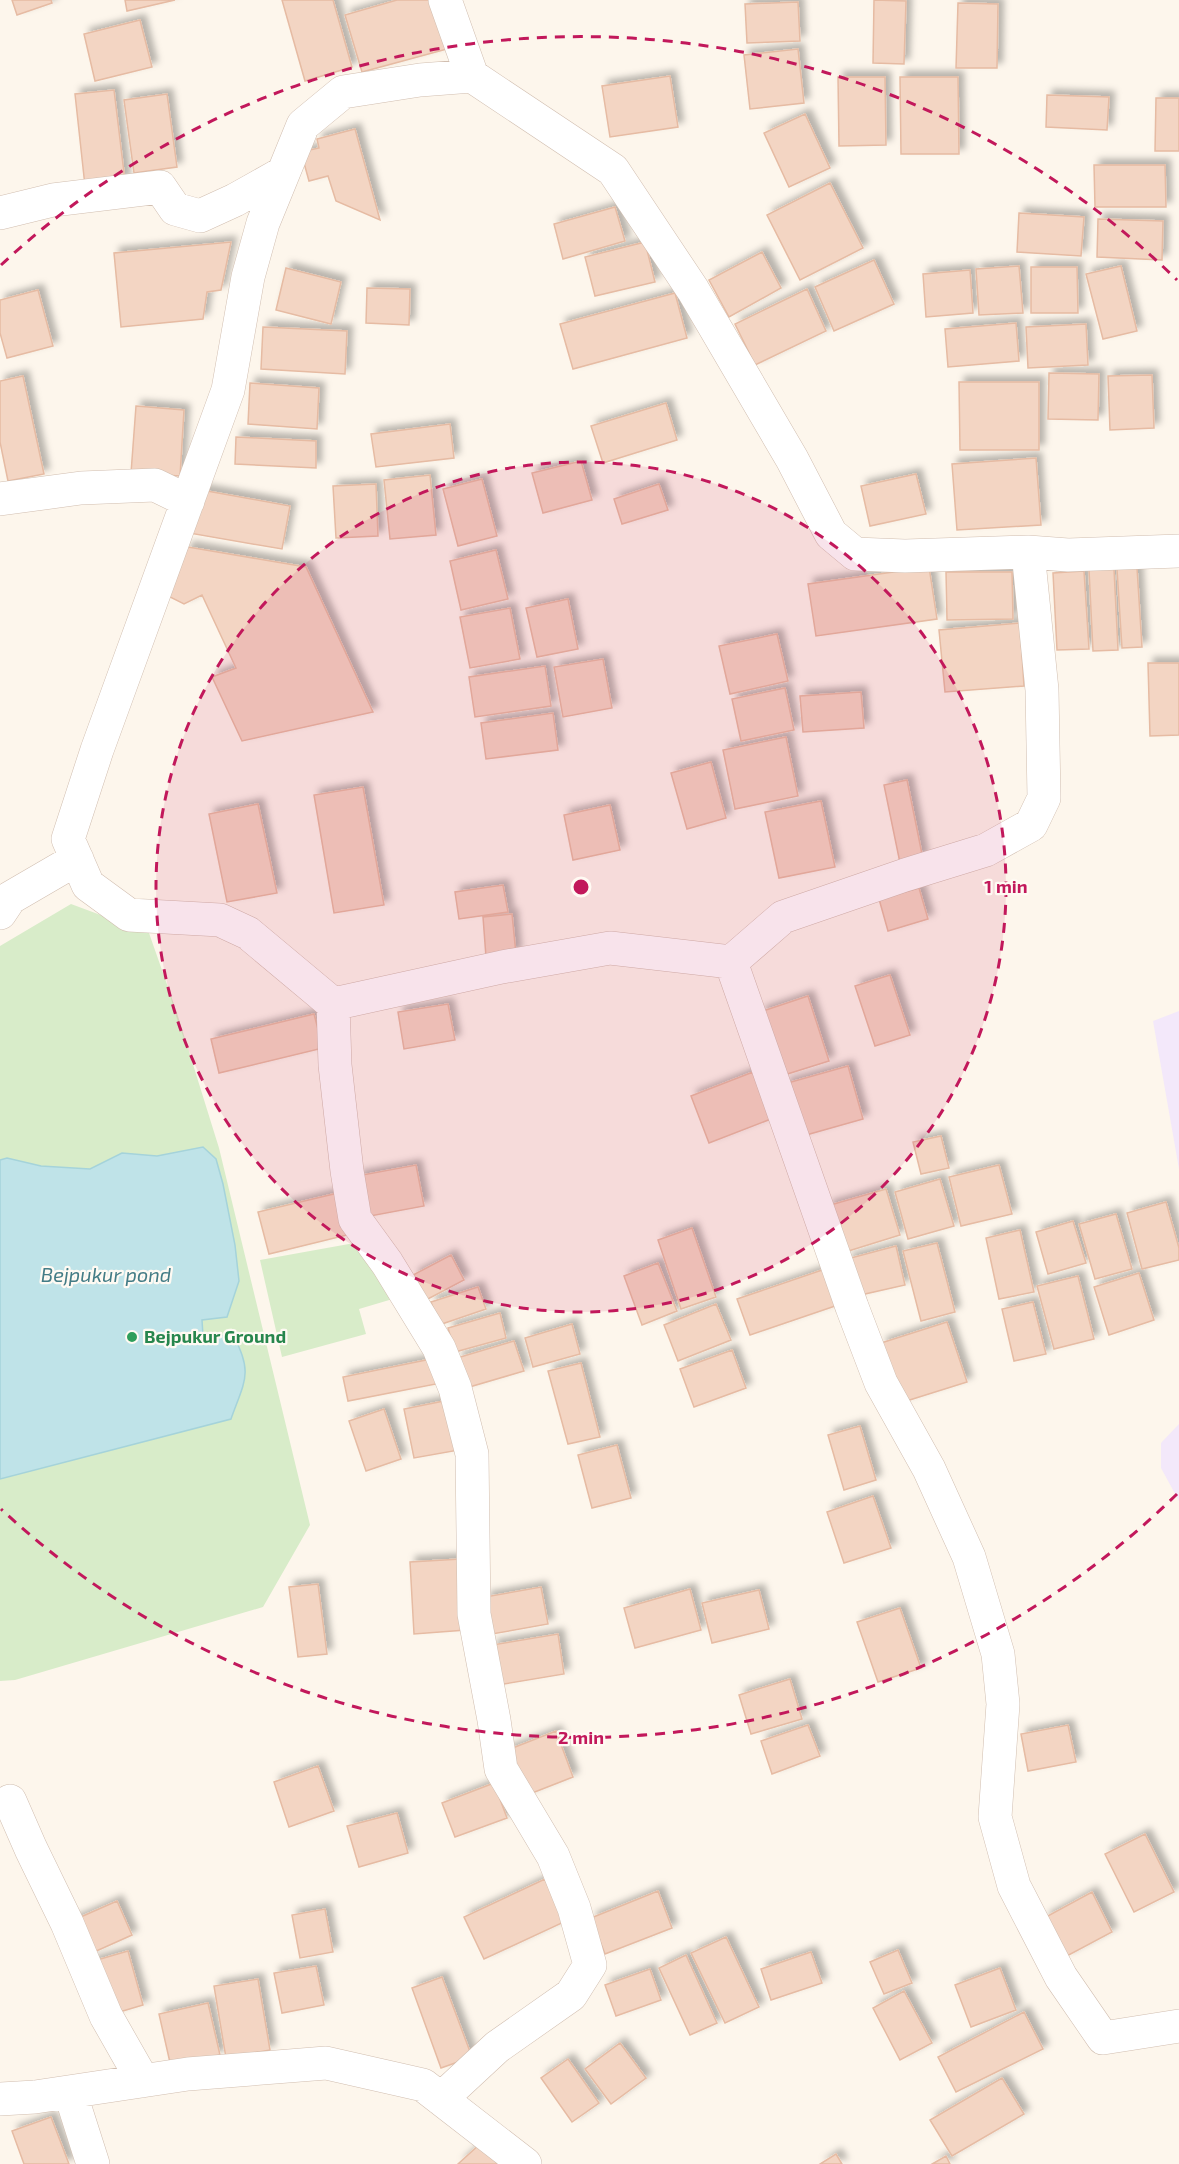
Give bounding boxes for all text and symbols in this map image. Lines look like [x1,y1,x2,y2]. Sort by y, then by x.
text: 1 min [984,875,1028,897]
centre of rings [571,877,591,897]
water label: Bejpukur pond [41,1262,172,1286]
place label: Bejpukur Ground [144,1325,286,1347]
marker: Bejpukur Ground [125,1330,139,1344]
text: 2 min [558,1726,604,1748]

